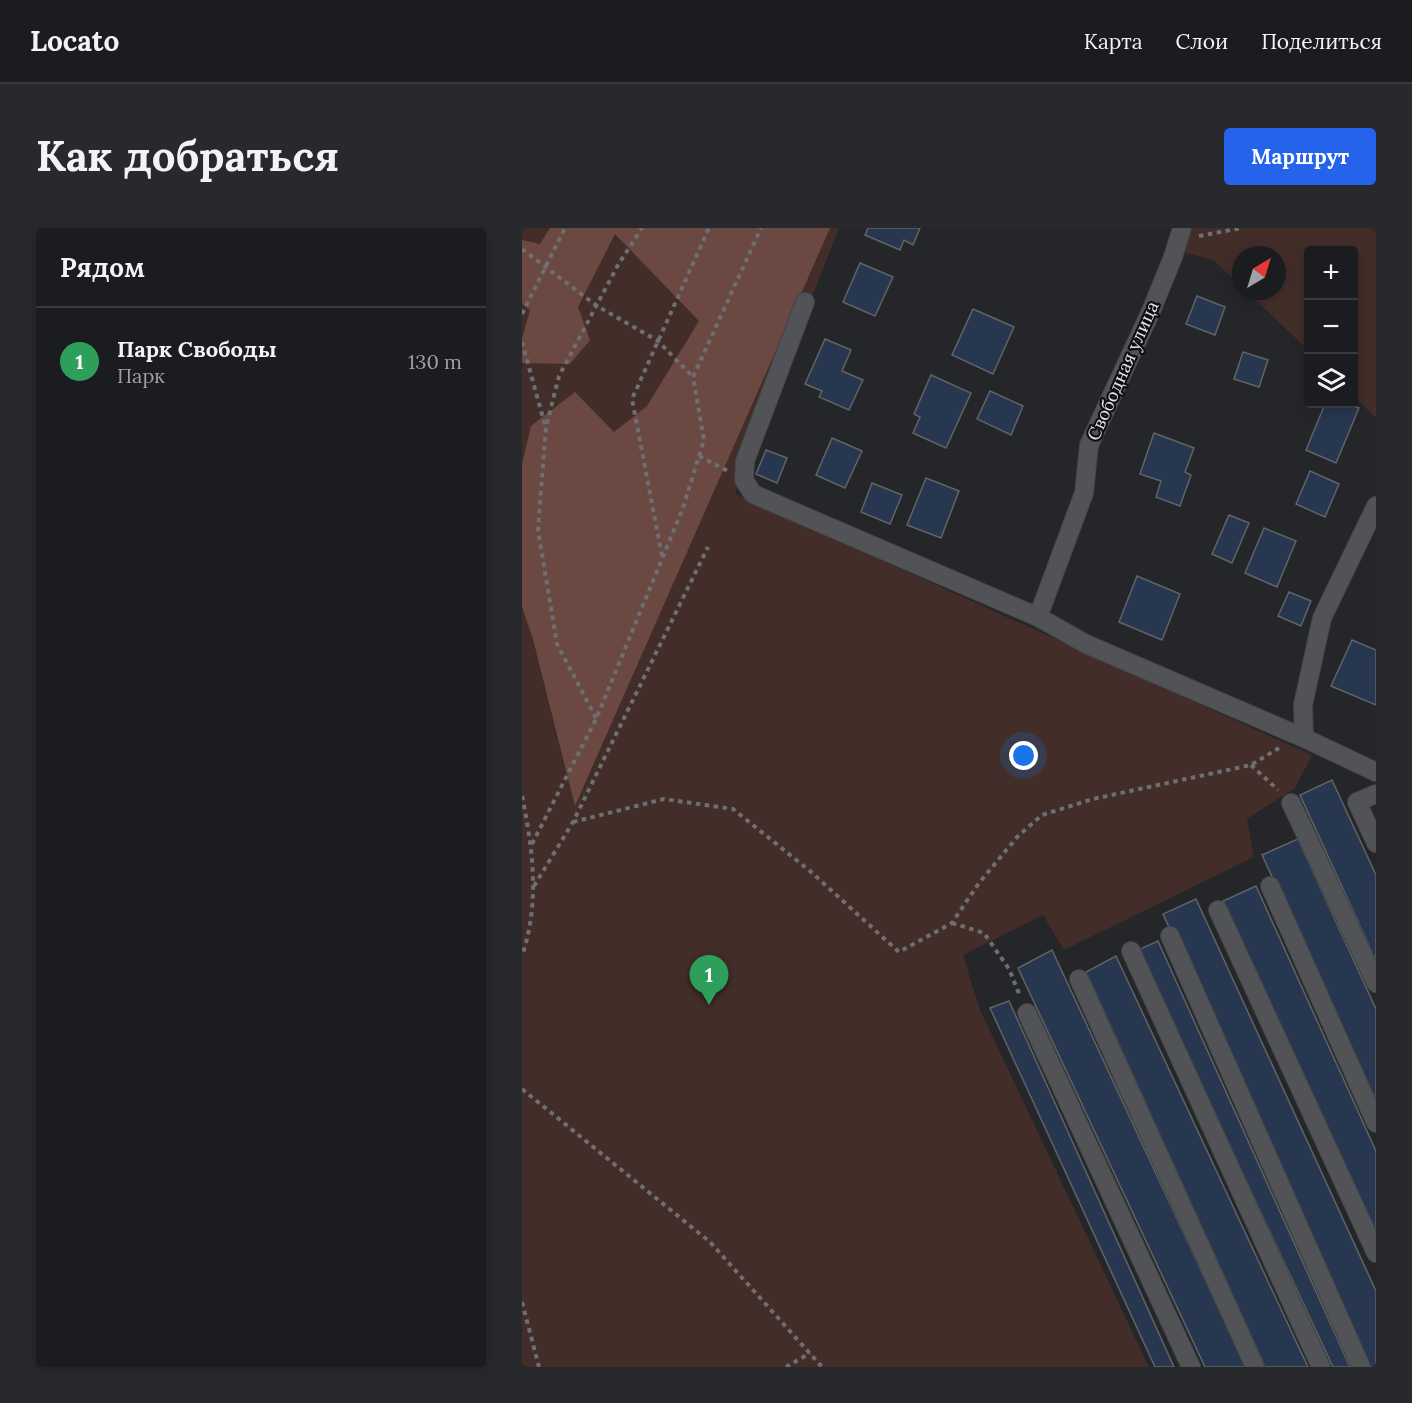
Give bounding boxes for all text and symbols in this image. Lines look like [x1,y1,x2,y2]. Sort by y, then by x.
text: Locato [30,23,119,59]
text: Карта [1084,28,1143,55]
text: Слои [1176,28,1228,55]
text: Поделиться [1261,28,1382,55]
button: Маршрут [1224,128,1376,185]
text: Как добраться [36,129,339,183]
north arrow [1232,246,1286,300]
map controls [1304,246,1358,408]
button: + [1304,246,1358,300]
text: Рядом [60,251,145,284]
street label: Свободная улица [1081,297,1164,444]
button: − [1304,300,1358,354]
text: Парк Свободы [117,335,277,363]
text: 1 [75,349,84,374]
text: 130 m [408,349,462,374]
button: layers [1304,354,1358,408]
text: Парк [117,363,165,388]
your location [1009,741,1038,770]
pin: 1 [690,956,729,1005]

